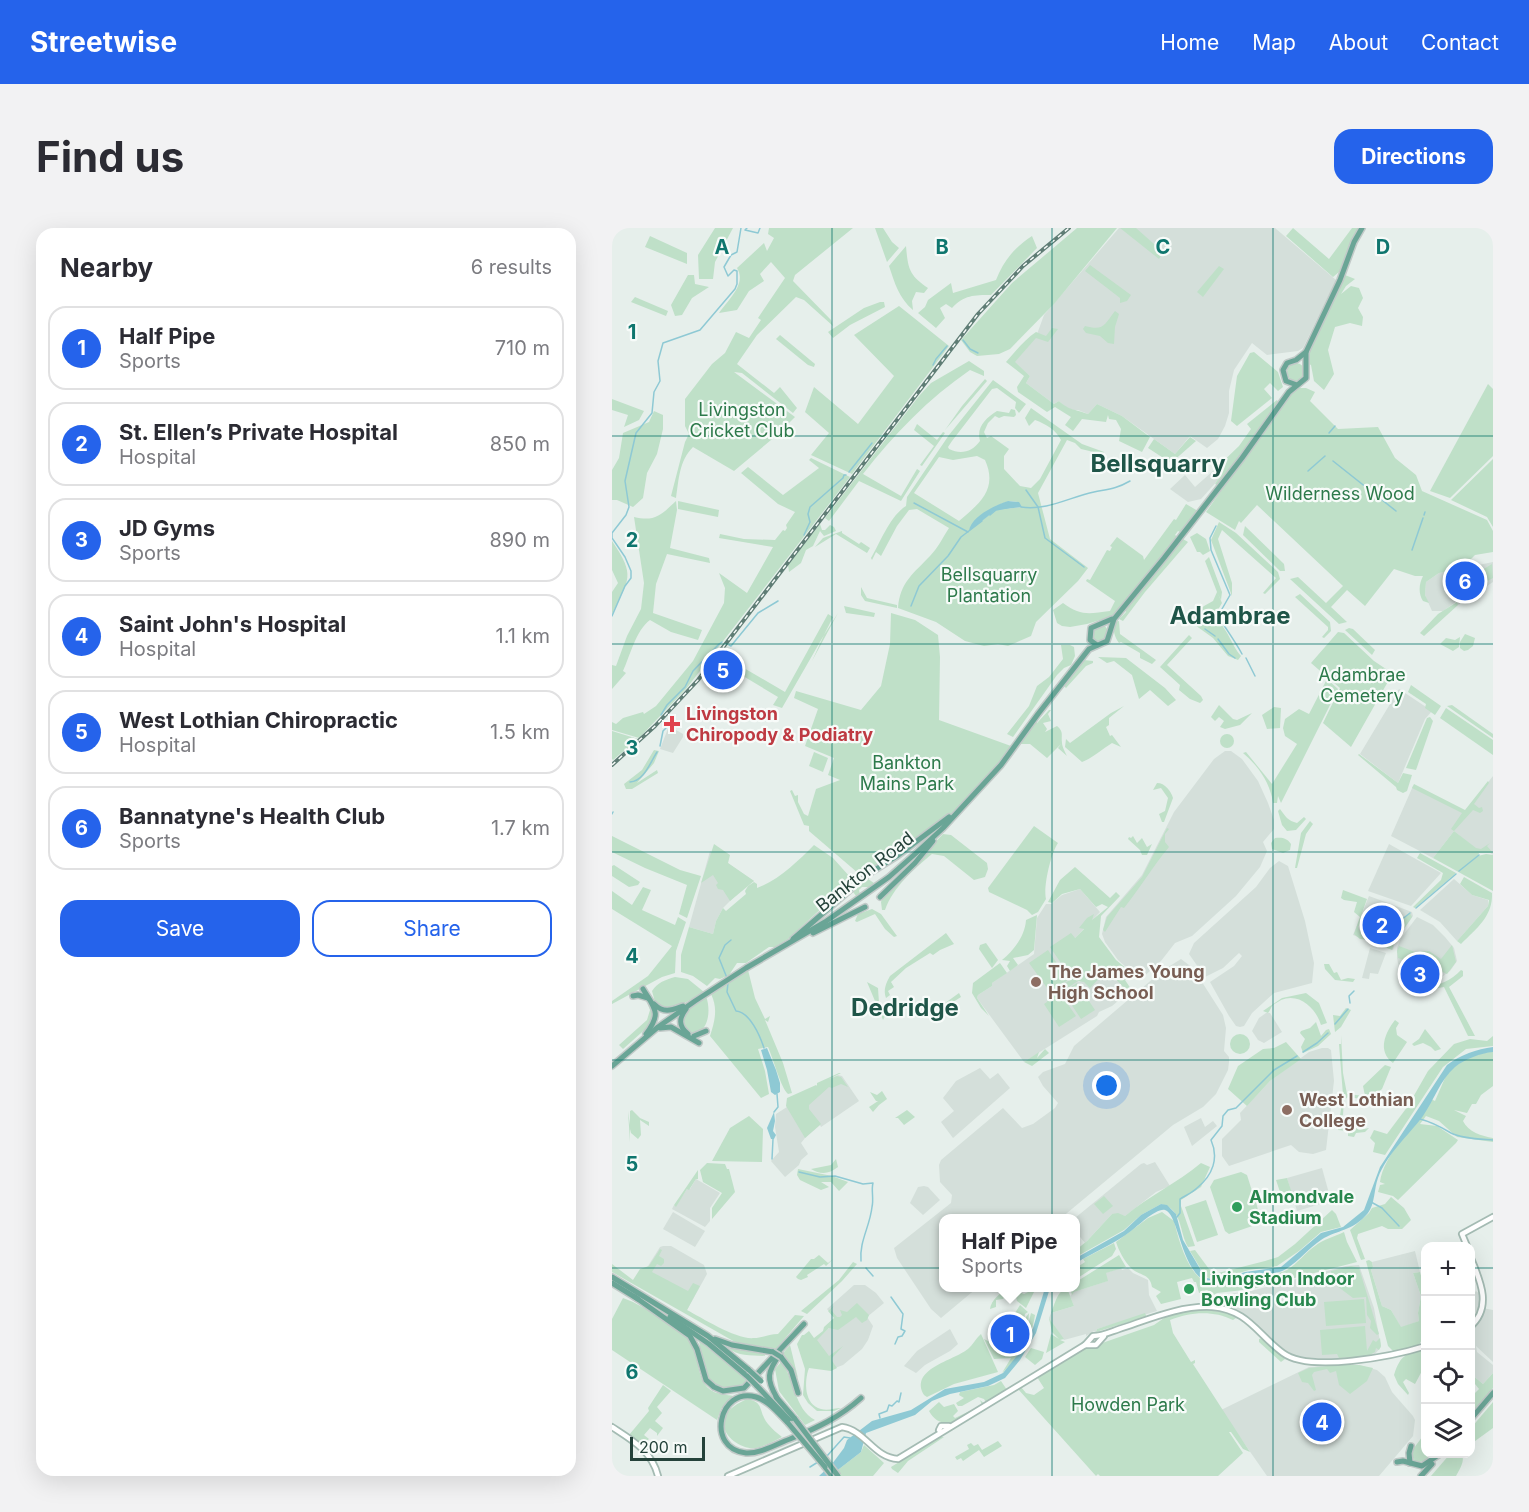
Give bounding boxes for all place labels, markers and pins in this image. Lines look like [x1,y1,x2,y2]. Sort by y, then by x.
pin: 6 [1446,558,1484,604]
pin: 5 [704,648,742,692]
place label: Livingston Chiropody & Podiatry [686,703,873,745]
marker: Livingston Chiropody & Podiatry [663,715,681,733]
pin: 2 [1362,902,1402,948]
pin: 3 [1400,952,1440,996]
place label: The James Young High School [1048,961,1205,1003]
marker: The James Young High School [1029,975,1043,989]
place label: West Lothian College [1299,1089,1414,1131]
marker: West Lothian College [1280,1103,1294,1117]
place label: Almondvale Stadium [1249,1186,1354,1228]
marker: Almondvale Stadium [1230,1200,1244,1214]
place label: Livingston Indoor Bowling Club [1201,1268,1354,1310]
marker: Livingston Indoor Bowling Club [1182,1282,1196,1296]
pin: 1 [990,1312,1030,1356]
pin: 4 [1302,1400,1342,1444]

